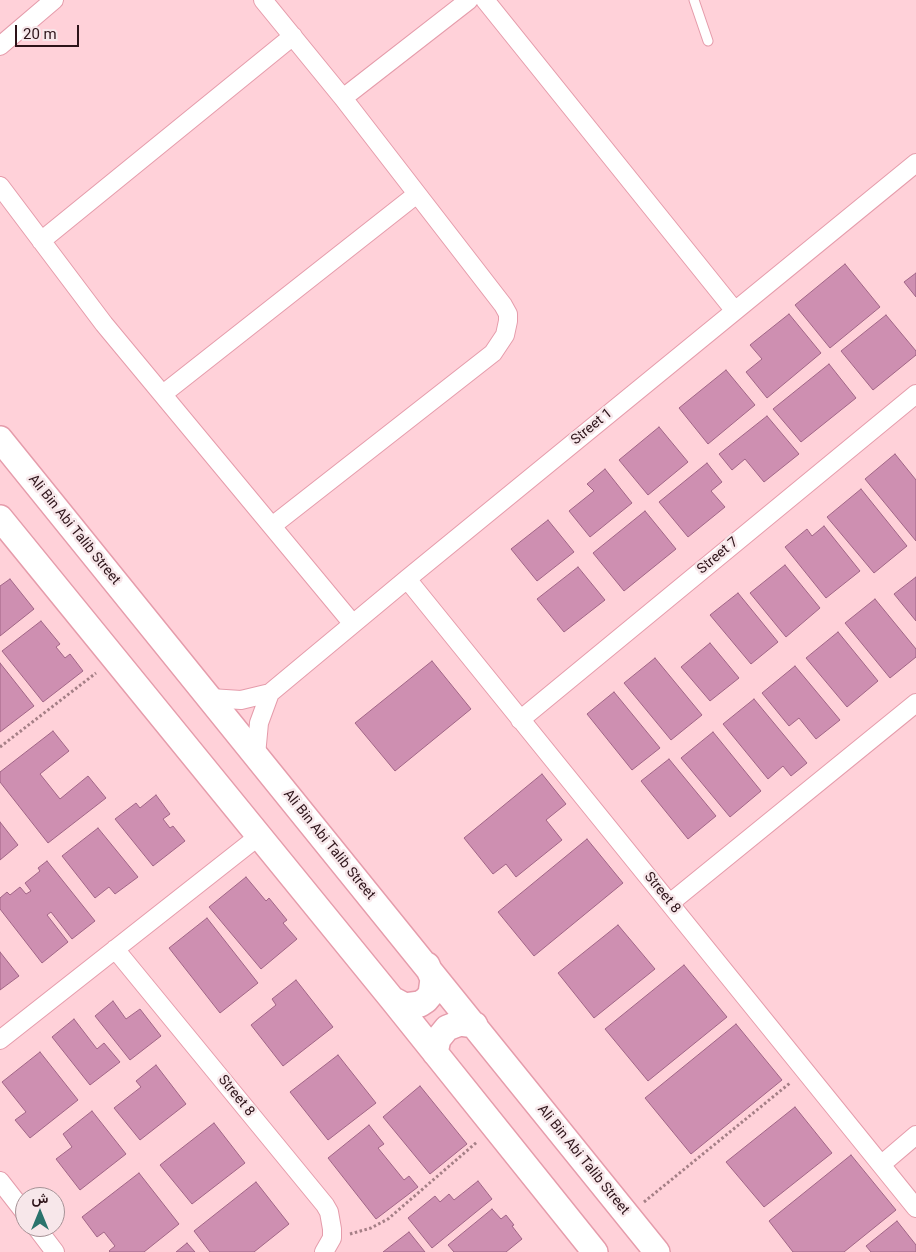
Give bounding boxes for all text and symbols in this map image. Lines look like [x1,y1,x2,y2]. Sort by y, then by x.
scale bar [18,15,81,47]
text: 20 m [23,25,57,43]
street label: Street 1 [568,405,616,449]
street label: Ali Bin Abi Talib Street [24,472,124,588]
street label: Street 7 [694,534,742,578]
street label: Ali Bin Abi Talib Street [279,787,379,903]
street label: Street 8 [640,869,684,917]
street label: Street 8 [214,1072,258,1120]
street label: Ali Bin Abi Talib Street [533,1102,633,1218]
north arrow [15,1187,65,1237]
text: ش [32,1190,48,1206]

